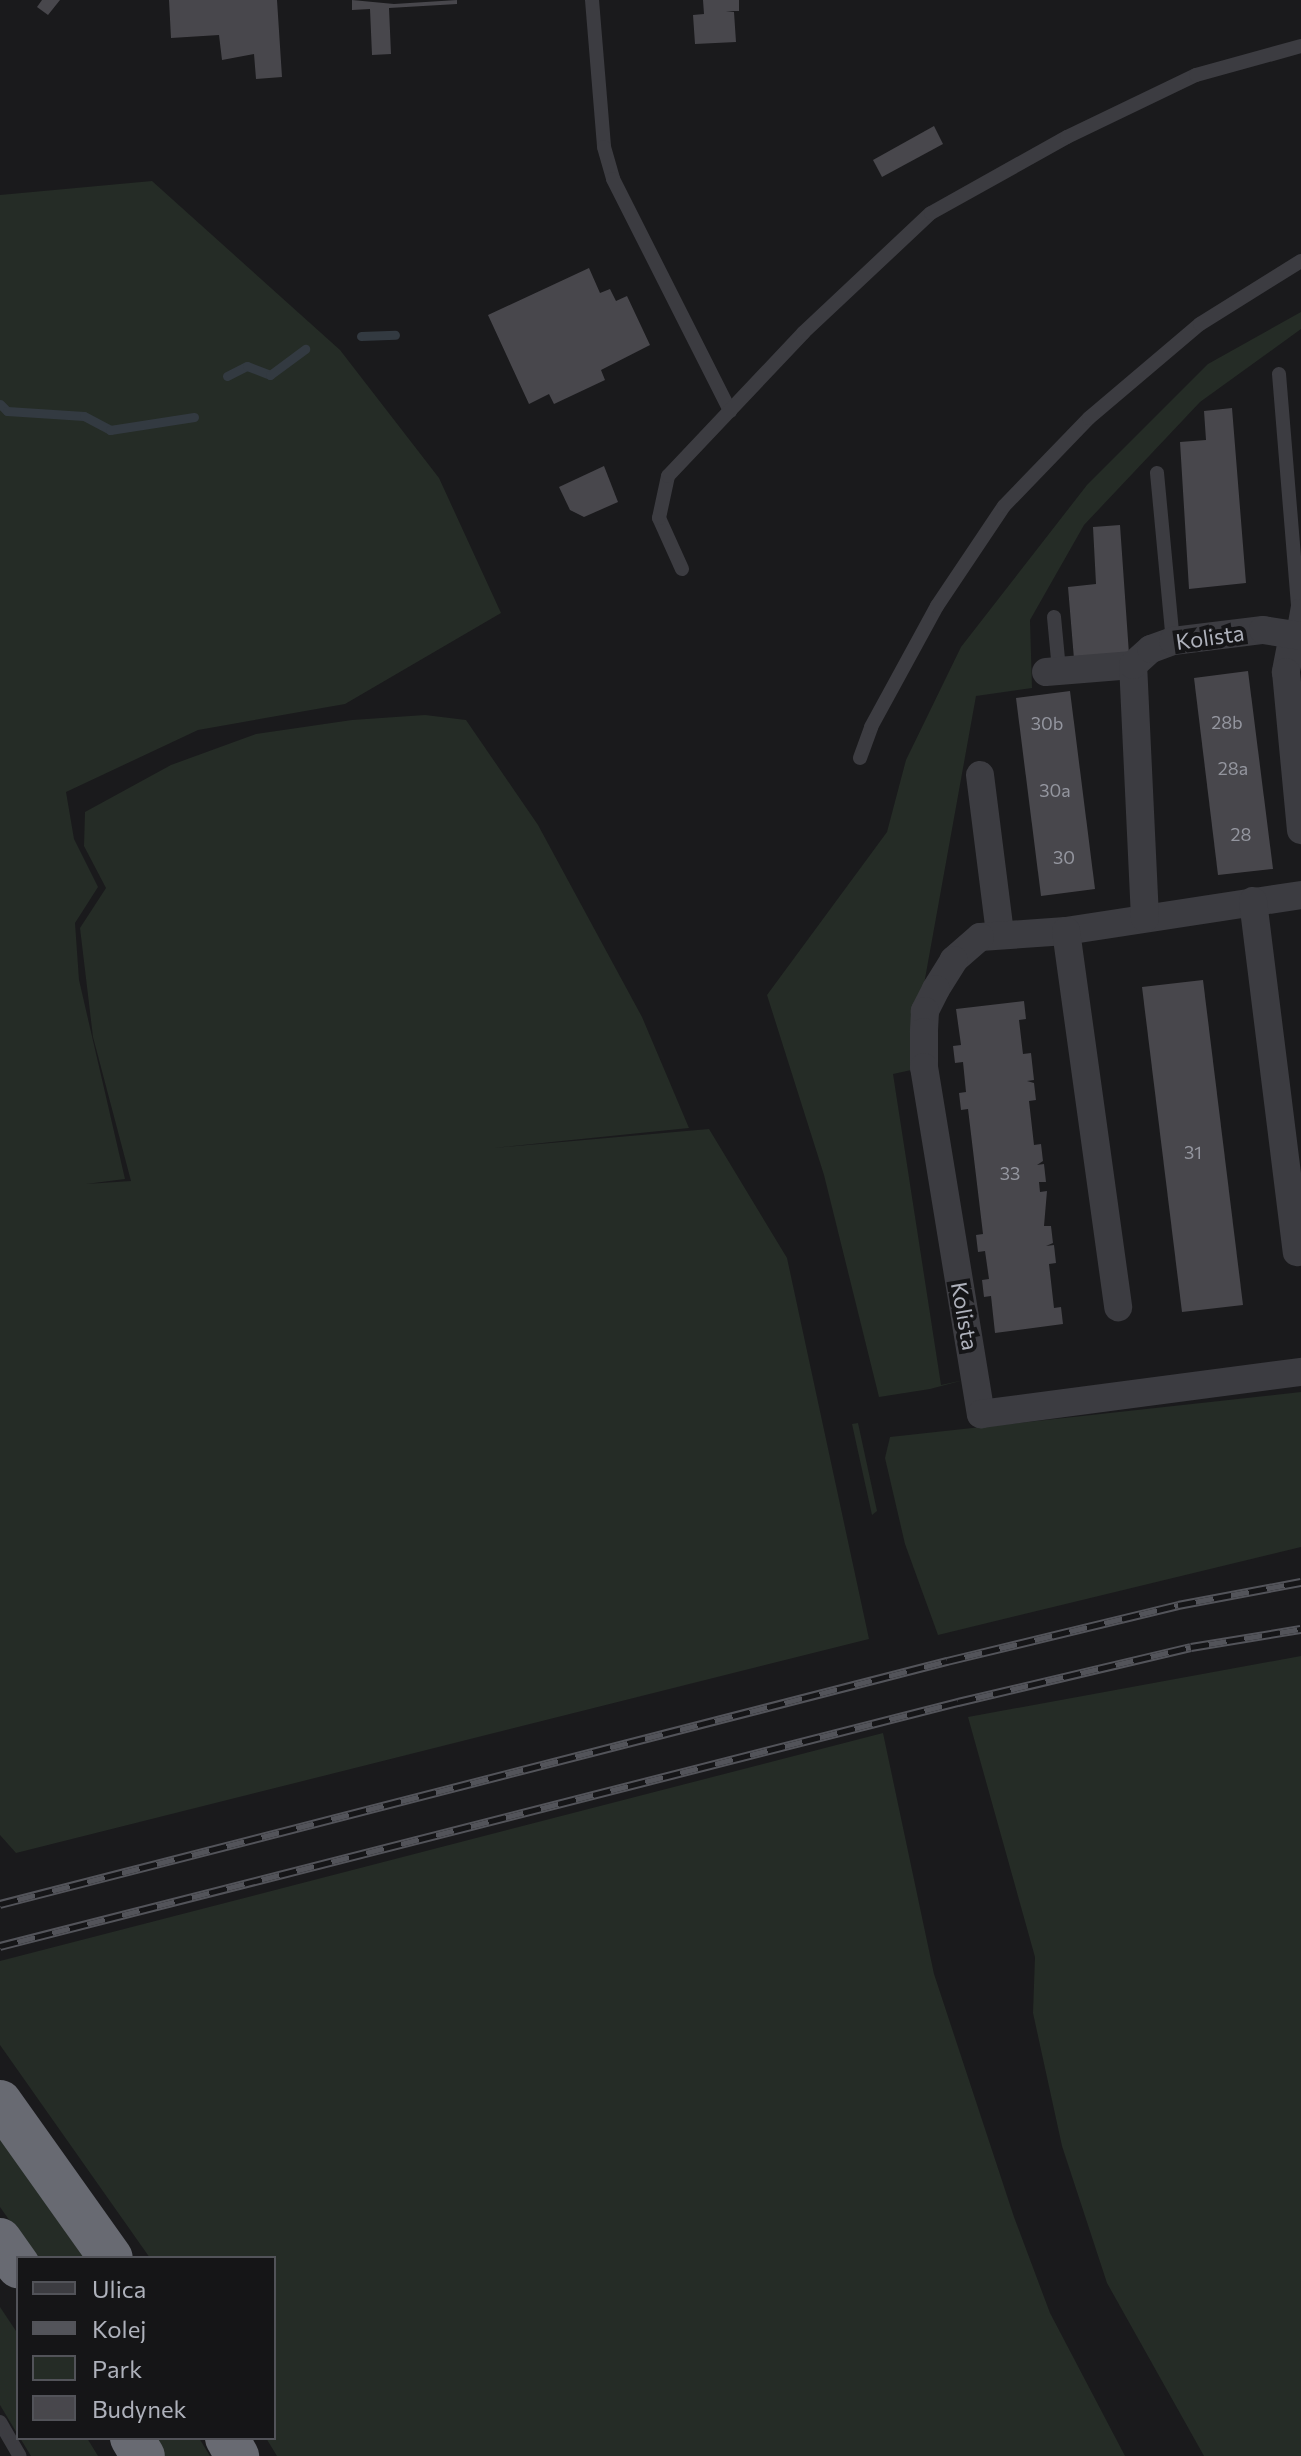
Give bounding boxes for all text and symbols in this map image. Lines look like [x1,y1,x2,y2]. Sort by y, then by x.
street label: Kolista [1174,619,1246,655]
house number: 28b [1211,711,1243,733]
house number: 30b [1031,712,1063,734]
house number: 28a [1218,757,1248,779]
house number: 30a [1039,779,1071,801]
house number: 28 [1231,823,1251,845]
house number: 30 [1053,846,1075,868]
house number: 31 [1184,1141,1202,1163]
house number: 33 [1000,1162,1020,1184]
street label: Kolista [946,1280,984,1352]
legend [16,2256,276,2440]
text: Ulica [92,2274,146,2303]
text: Kolej [92,2314,146,2343]
text: Park [92,2354,142,2383]
text: Budynek [92,2394,187,2423]

